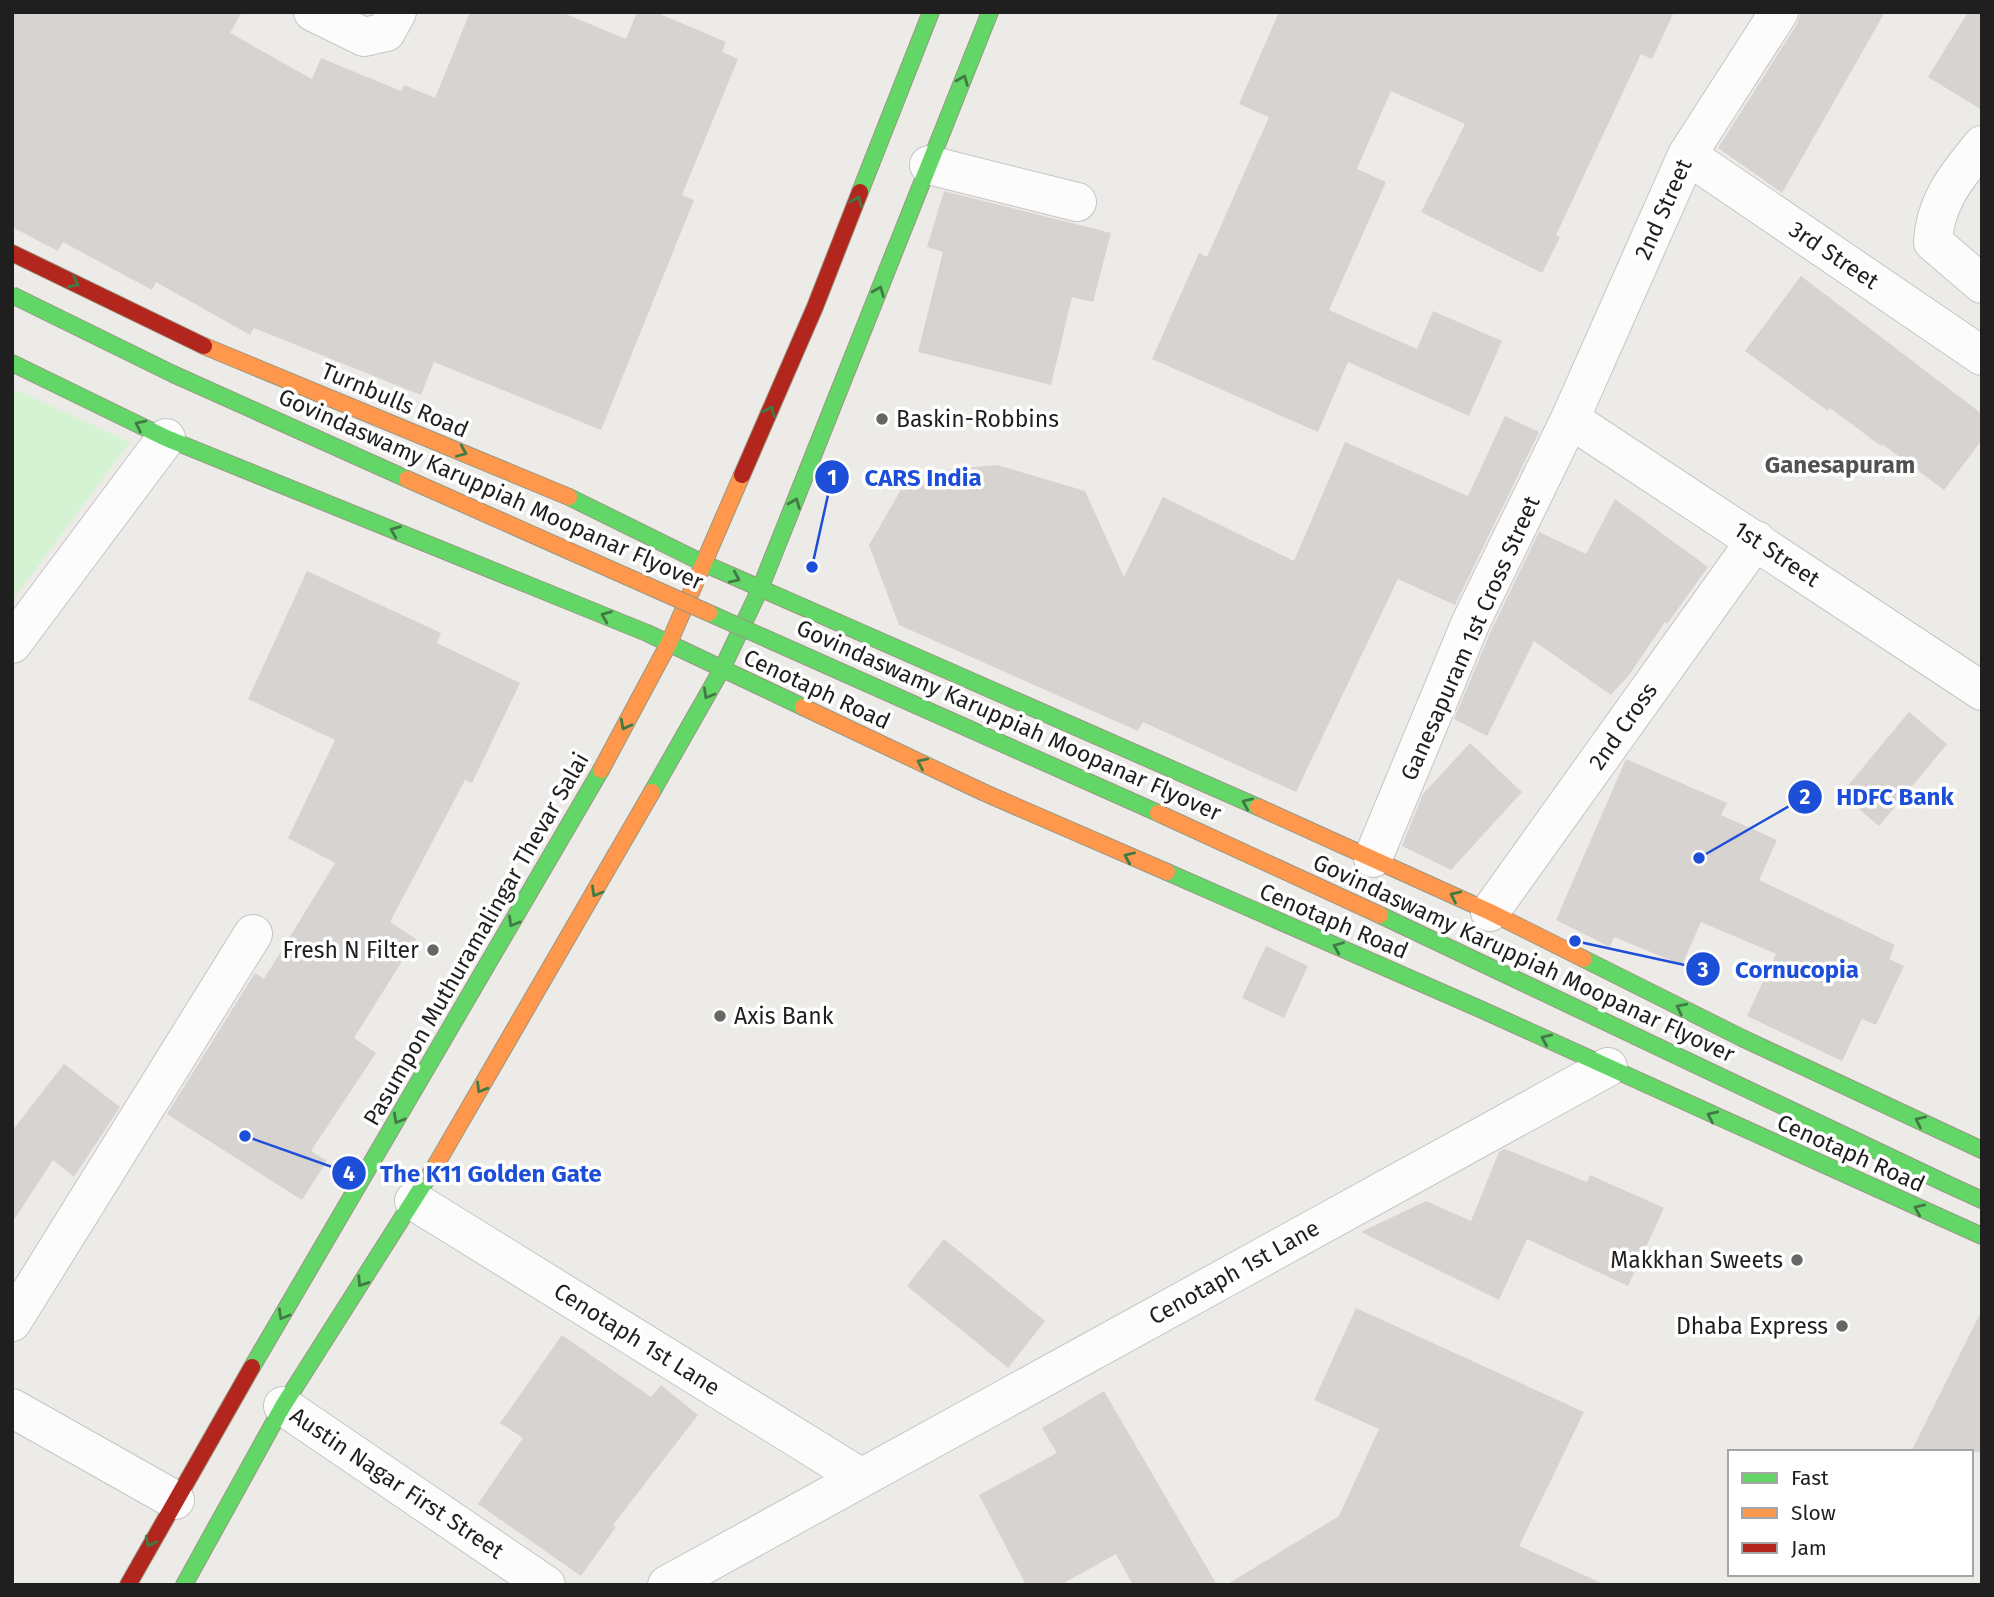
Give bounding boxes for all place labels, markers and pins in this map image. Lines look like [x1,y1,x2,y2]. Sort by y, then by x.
place label: Baskin-Robbins [896,405,1059,433]
marker: Baskin-Robbins [874,411,890,427]
callout: CARS India [815,455,995,500]
callout: HDFC Bank [1787,774,1968,819]
place label: Fresh N Filter [283,936,419,964]
marker: Fresh N Filter [425,942,441,958]
callout: Cornucopia [1686,947,1872,992]
place label: Axis Bank [734,1002,834,1030]
marker: Axis Bank [712,1008,728,1024]
callout: The K11 Golden Gate [332,1151,616,1196]
place label: Makkhan Sweets [1610,1246,1783,1274]
marker: Makkhan Sweets [1789,1252,1805,1268]
place label: Dhaba Express [1676,1312,1828,1340]
marker: Dhaba Express [1834,1318,1850,1334]

